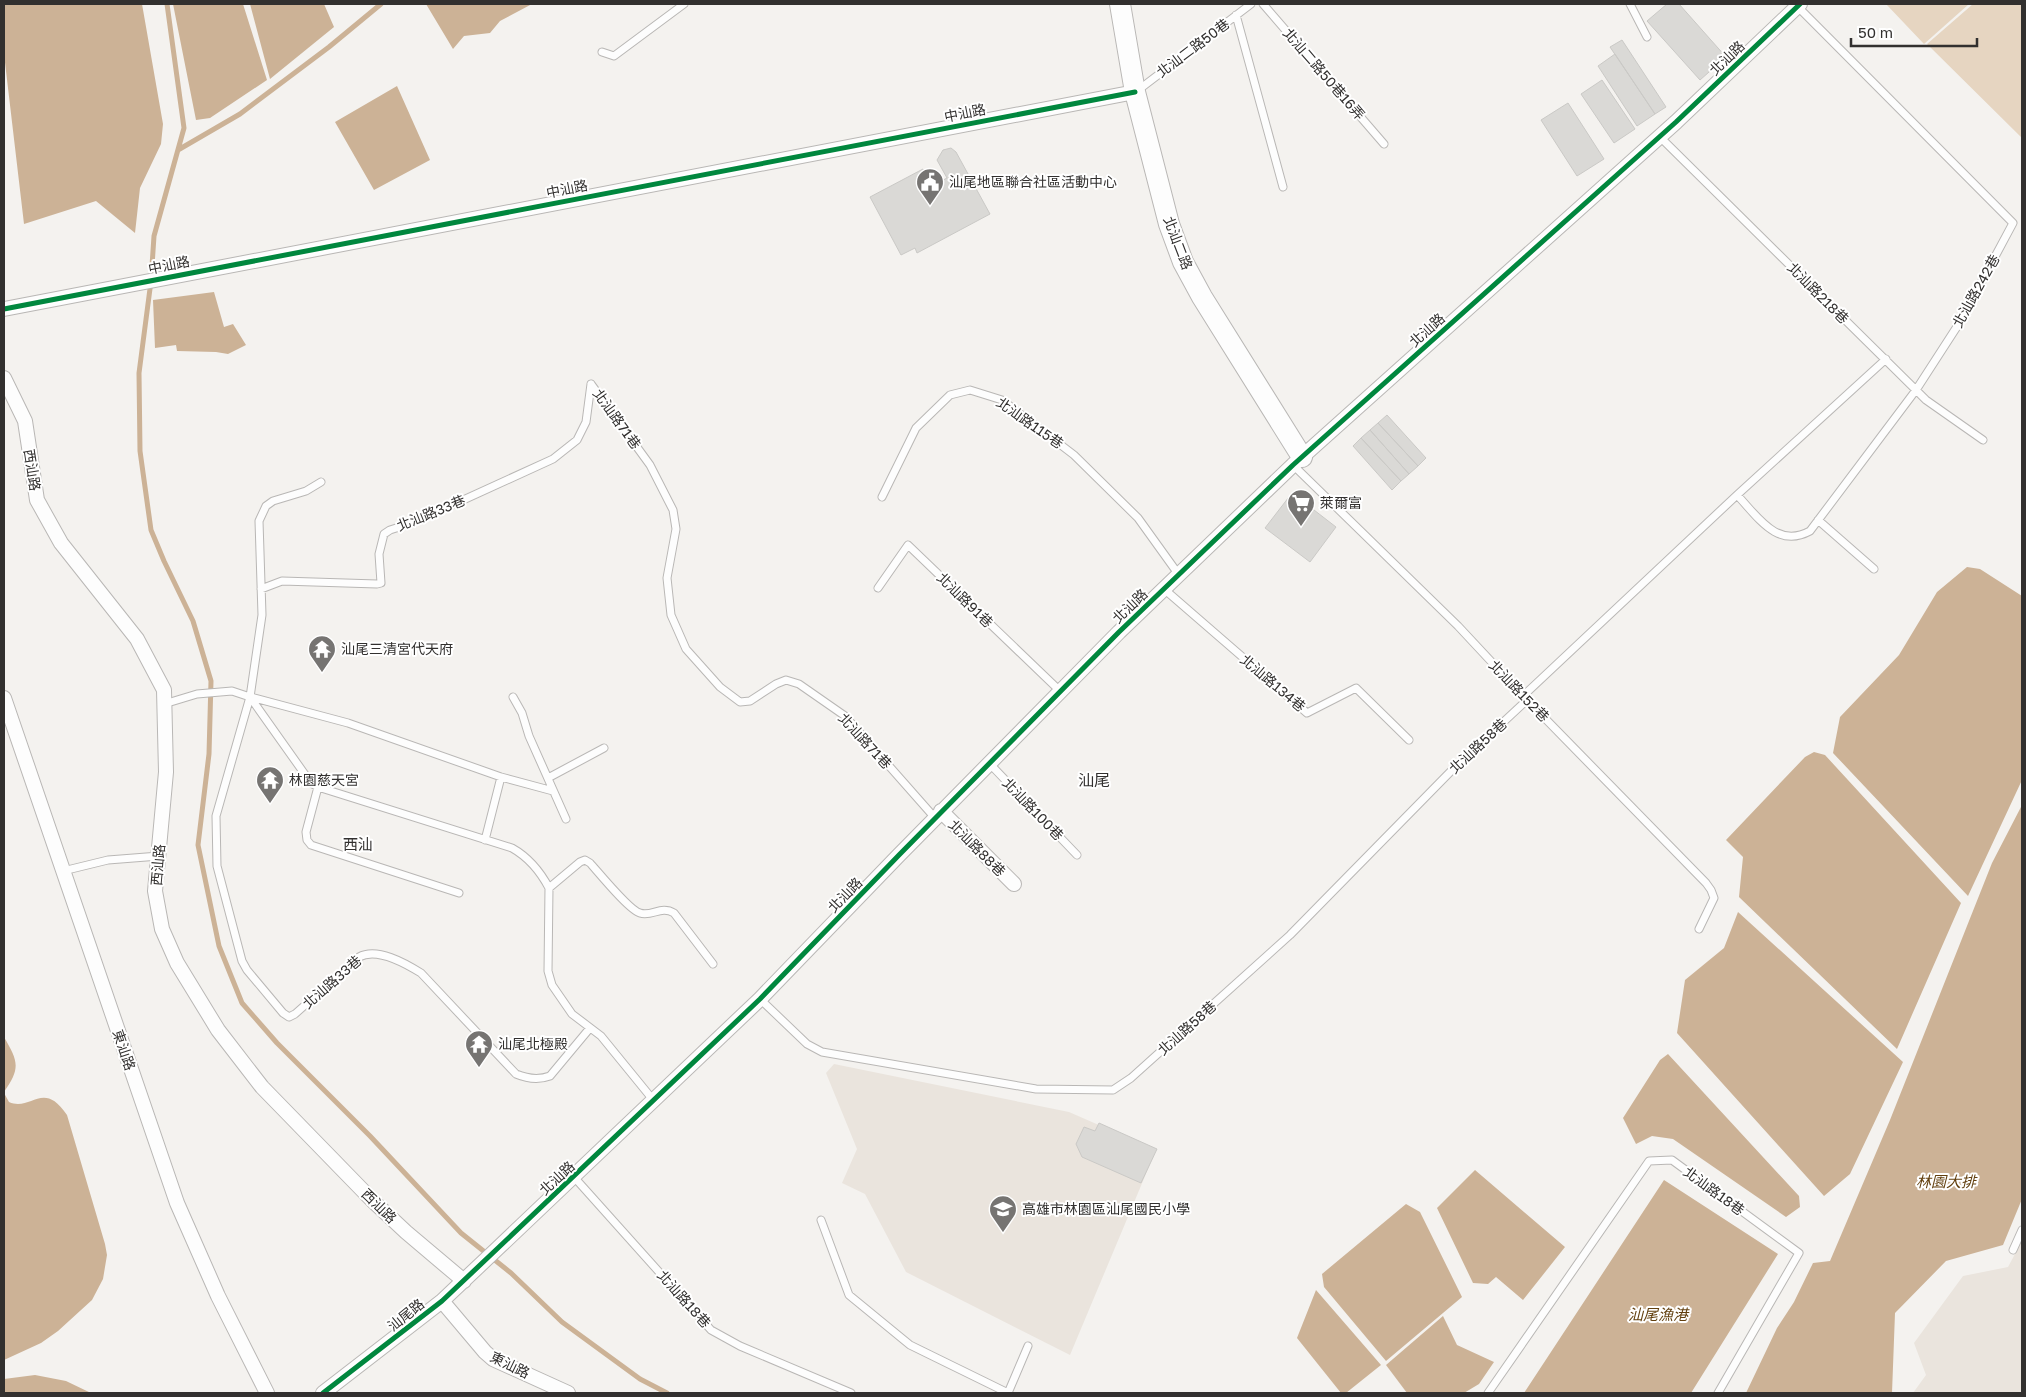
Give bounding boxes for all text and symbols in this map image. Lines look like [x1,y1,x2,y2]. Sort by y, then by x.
street label: 北汕二路50巷 [1153,15,1232,81]
scale bar [1851,15,1977,47]
text: 50 m [1858,23,1893,41]
street label: 北汕二路50巷16弄 [1280,24,1369,123]
street label: 北汕路 [1706,37,1748,78]
street label: 中汕路 [943,100,987,125]
public building icon: 汕尾地區聯合社區活動中心 [915,167,945,206]
place label: 汕尾地區聯合社區活動中心 [949,173,1117,190]
street label: 中汕路 [545,176,589,201]
street label: 北汕二路 [1160,214,1196,272]
street label: 北汕路242巷 [1949,251,2003,330]
street label: 中汕路 [147,252,191,277]
street label: 北汕路218巷 [1784,259,1852,327]
street label: 北汕路 [1405,309,1448,350]
street label: 北汕路71巷 [590,385,645,452]
street label: 北汕路115巷 [994,393,1067,452]
street label: 西汕路 [21,448,44,492]
supermarket icon: 萊爾富 [1286,488,1316,527]
street label: 北汕路33巷 [394,491,468,534]
place label: 萊爾富 [1320,494,1362,511]
street label: 北汕路91巷 [934,569,997,631]
street label: 北汕路 [1109,585,1151,626]
temple icon: 汕尾三清宮代天府 [307,634,337,673]
place label: 汕尾三清宮代天府 [341,640,453,657]
street label: 北汕路134巷 [1237,651,1309,715]
street label: 北汕路152巷 [1486,656,1553,725]
street label: 北汕路71巷 [835,709,896,772]
street label: 北汕路58巷 [1445,715,1510,777]
temple icon: 林園慈天宮 [255,765,285,804]
district label: 汕尾 [1078,770,1110,790]
place label: 林園慈天宮 [289,771,359,788]
street label: 北汕路100巷 [999,774,1067,843]
street label: 北汕路88巷 [946,816,1009,879]
district label: 西汕 [343,835,373,853]
street label: 西汕路 [147,843,168,887]
street label: 北汕路 [824,874,865,916]
street label: 北汕路33巷 [299,951,365,1012]
street label: 北汕路58巷 [1154,997,1219,1058]
street label: 東汕路 [110,1027,139,1072]
temple icon: 汕尾北極殿 [464,1029,494,1068]
place label: 汕尾北極殿 [498,1035,568,1052]
street label: 北汕路 [536,1157,578,1198]
street label: 北汕路18巷 [1680,1163,1748,1218]
water label: 林園大排 [1916,1172,1978,1190]
street label: 西汕路 [358,1185,400,1226]
school or university icon: 高雄市林園區汕尾國民小學 [988,1194,1018,1233]
place label: 高雄市林園區汕尾國民小學 [1022,1200,1190,1217]
street label: 北汕路18巷 [654,1266,715,1331]
street label: 汕尾路 [384,1295,427,1334]
water label: 汕尾漁港 [1628,1305,1690,1323]
street label: 東汕路 [488,1348,533,1381]

